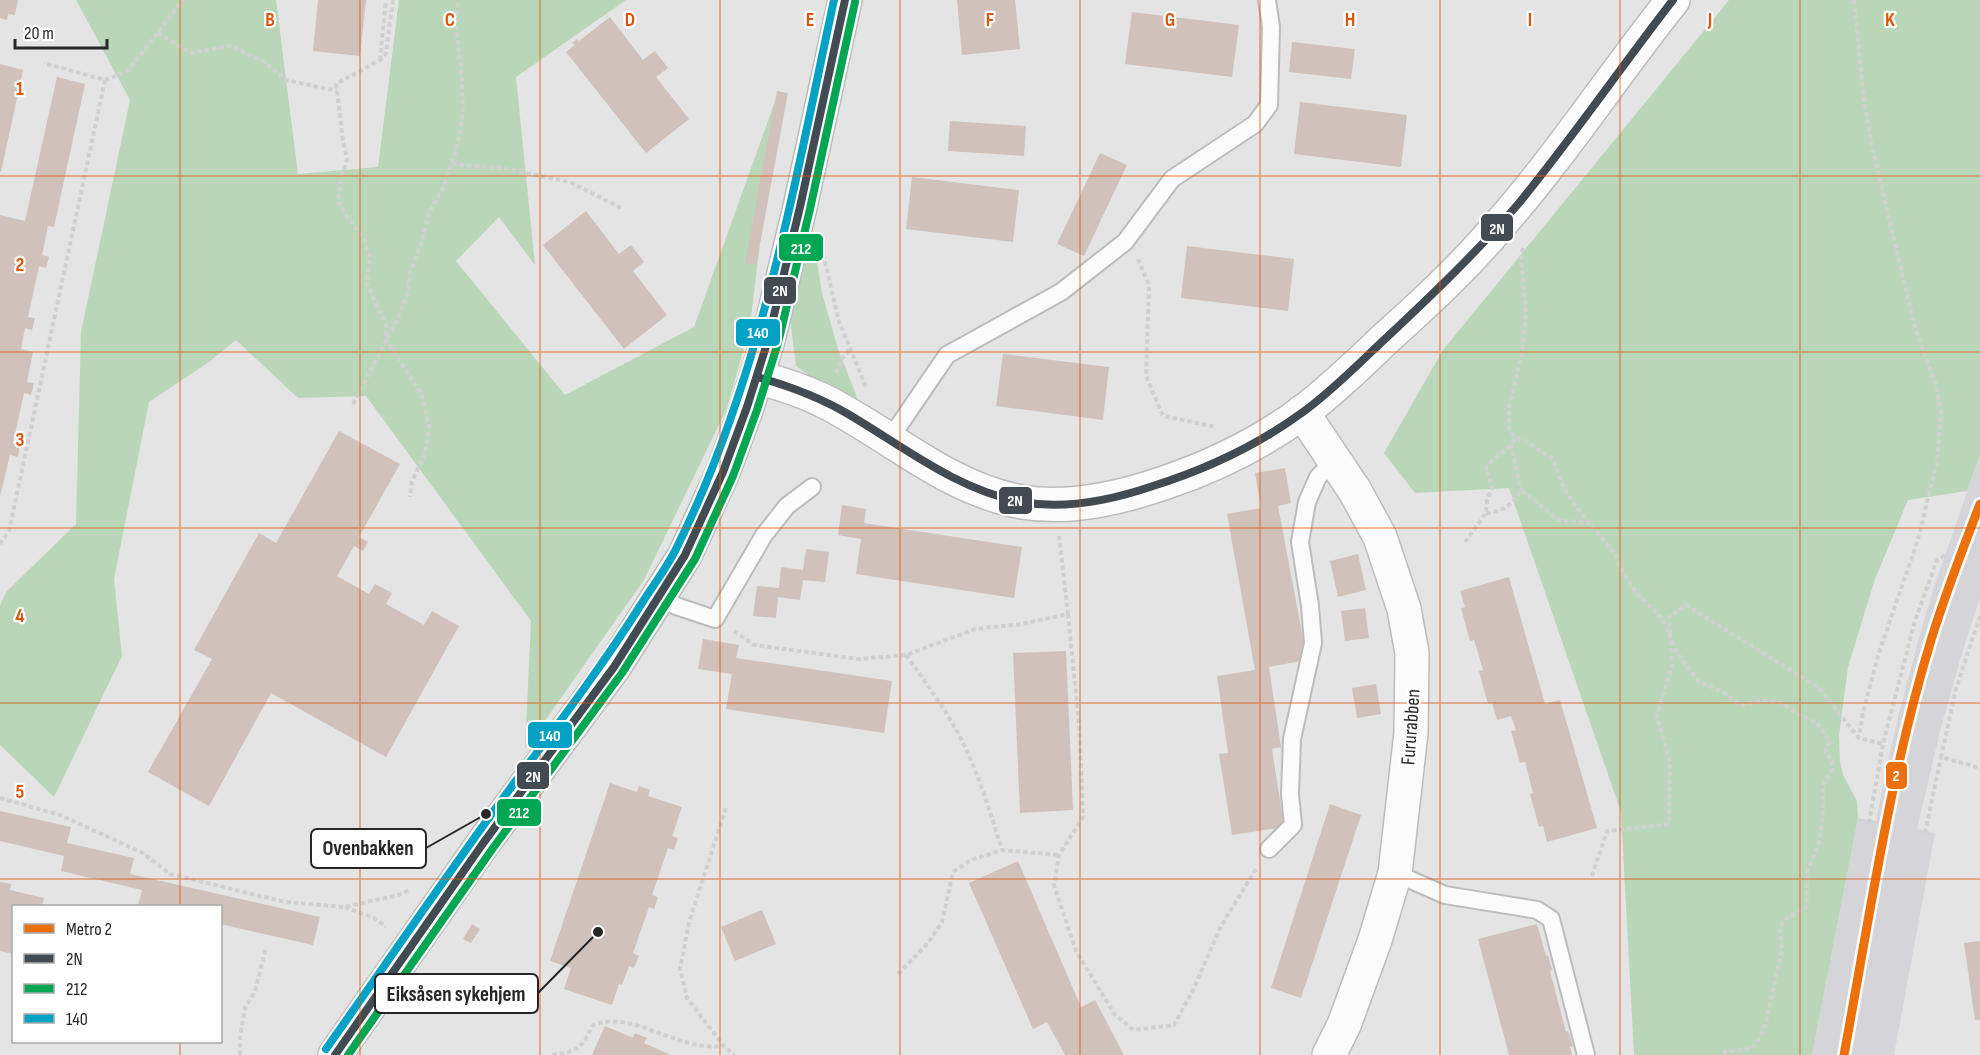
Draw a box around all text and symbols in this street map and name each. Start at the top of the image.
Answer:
text: B [265,8,275,32]
text: C [445,8,455,32]
text: D [625,8,635,32]
text: E [806,8,814,32]
text: F [986,8,994,32]
text: G [1165,8,1175,32]
text: H [1345,8,1355,32]
text: I [1528,8,1532,32]
text: J [1707,8,1712,32]
text: K [1885,8,1895,32]
scale bar [15,12,106,50]
text: 20 m [24,23,54,44]
text: 1 [16,77,24,101]
line badge: 2N [1480,213,1514,242]
text: 2N [1489,220,1505,239]
line badge: 212 [778,233,824,262]
text: 212 [791,240,811,259]
text: 2 [16,253,24,277]
line badge: 2N [763,276,797,305]
text: 2N [772,282,788,301]
line badge: 140 [735,318,781,347]
text: 140 [747,324,769,343]
text: 3 [16,428,25,452]
line badge: 2N [998,486,1033,515]
text: 2N [1007,492,1023,511]
text: 4 [15,604,25,628]
street label: Fururabben [1396,688,1426,766]
line badge: 140 [527,721,573,749]
text: 140 [539,727,561,746]
line badge: 2N [516,761,550,790]
line badge: 2 [1885,761,1908,790]
text: 2 [1892,767,1900,786]
text: 2N [525,768,541,787]
text: 5 [16,780,25,804]
line badge: 212 [496,798,542,827]
text: 212 [509,804,529,823]
callout: Ovenbakken [311,829,426,868]
text: Ovenbakken [322,836,414,861]
legend [12,905,222,1043]
text: Metro 2 [66,919,112,940]
text: 2N [66,949,83,970]
callout: Eiksåsen sykehjem [375,974,538,1013]
text: 212 [66,979,87,1000]
text: Eiksåsen sykehjem [387,982,525,1007]
text: 140 [66,1009,88,1030]

